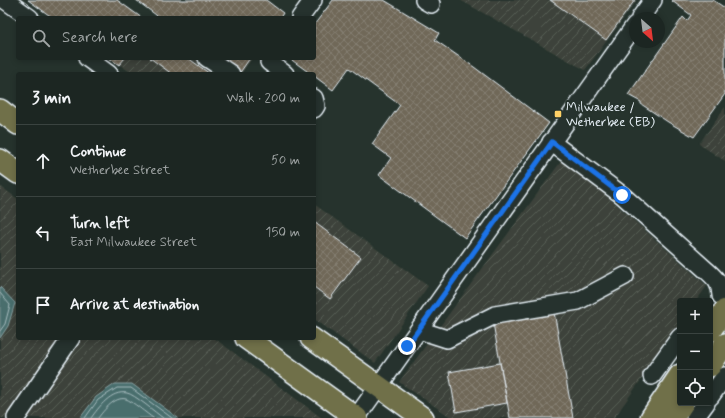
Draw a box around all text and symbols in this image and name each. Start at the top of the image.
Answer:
north arrow [629,12,665,48]
search box [16,16,316,60]
icon: search [30,27,52,49]
text: Search here [62,28,138,48]
text: 3 min [32,87,71,109]
text: Walk · 200 m [226,90,300,107]
place label: Milwaukee / Wetherbee (EB) [566,99,655,131]
marker: Milwaukee / Wetherbee (EB) [553,109,563,119]
text: Continue [70,142,126,162]
icon: ahead [32,150,54,172]
text: 50 m [271,152,300,169]
text: Wetherbee Street [70,162,170,179]
route start [613,186,631,204]
text: Turn left [70,214,130,234]
icon: left [32,222,54,244]
text: 150 m [266,224,300,241]
text: East Milwaukee Street [70,234,197,251]
icon: arrive [32,294,54,316]
text: Arrive at destination [70,295,199,315]
map controls [677,298,713,406]
button: + [677,298,713,334]
button: − [677,334,713,370]
route end [398,337,416,355]
button: locate [677,370,713,406]

